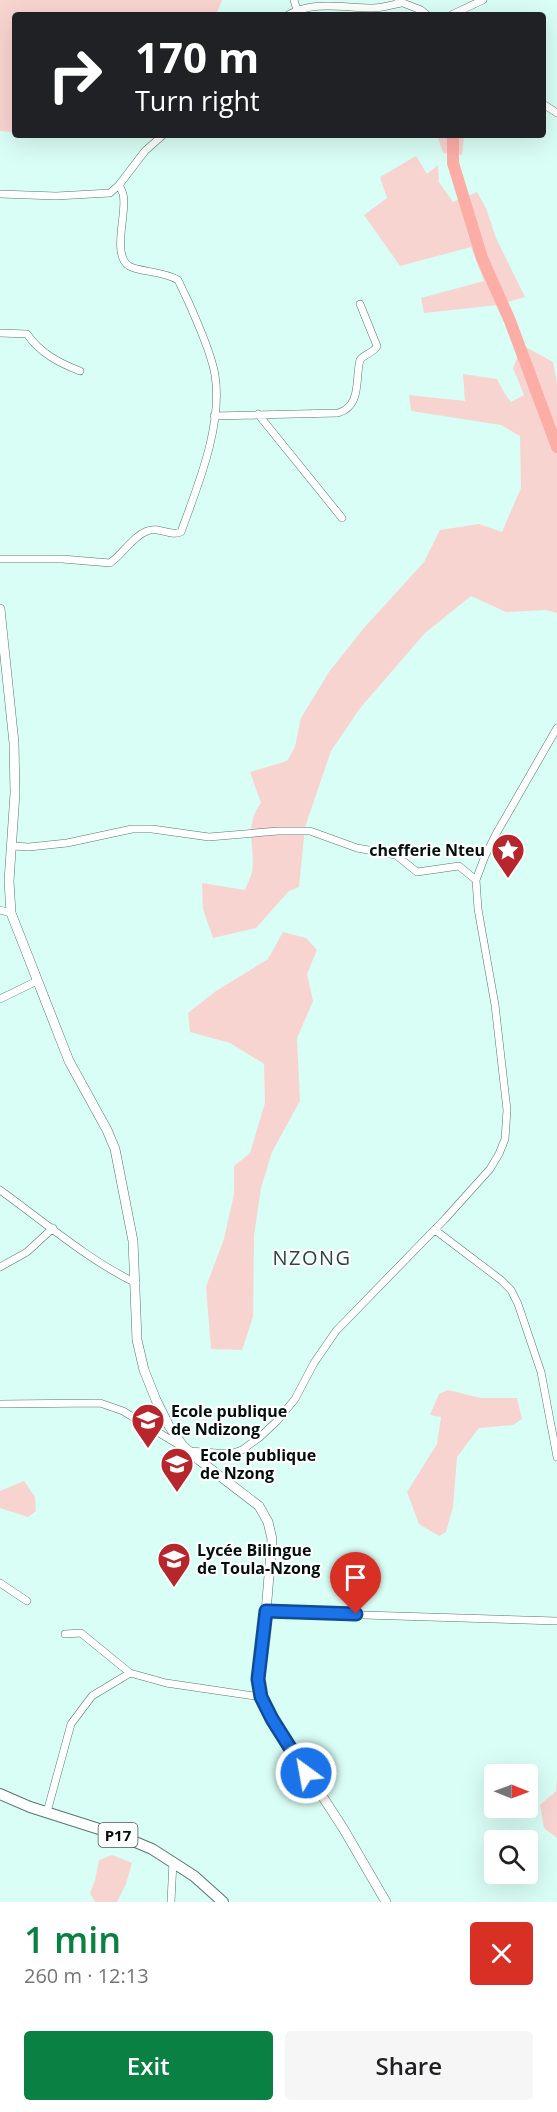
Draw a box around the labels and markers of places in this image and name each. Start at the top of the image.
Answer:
place icon: chefferie Nteu [490,832,526,879]
place label: chefferie Nteu [369,839,485,861]
place label: Ecole publique de Ndizong [171,1400,287,1440]
school or university icon: Ecole publique de Ndizong [130,1402,166,1449]
place label: Ecole publique de Nzong [200,1444,316,1484]
school or university icon: Ecole publique de Nzong [159,1446,195,1493]
place label: Lycée Bilingue de Toula-Nzong [197,1539,320,1579]
school or university icon: Lycée Bilingue de Toula-Nzong [156,1541,192,1588]
pin [330,1552,381,1614]

